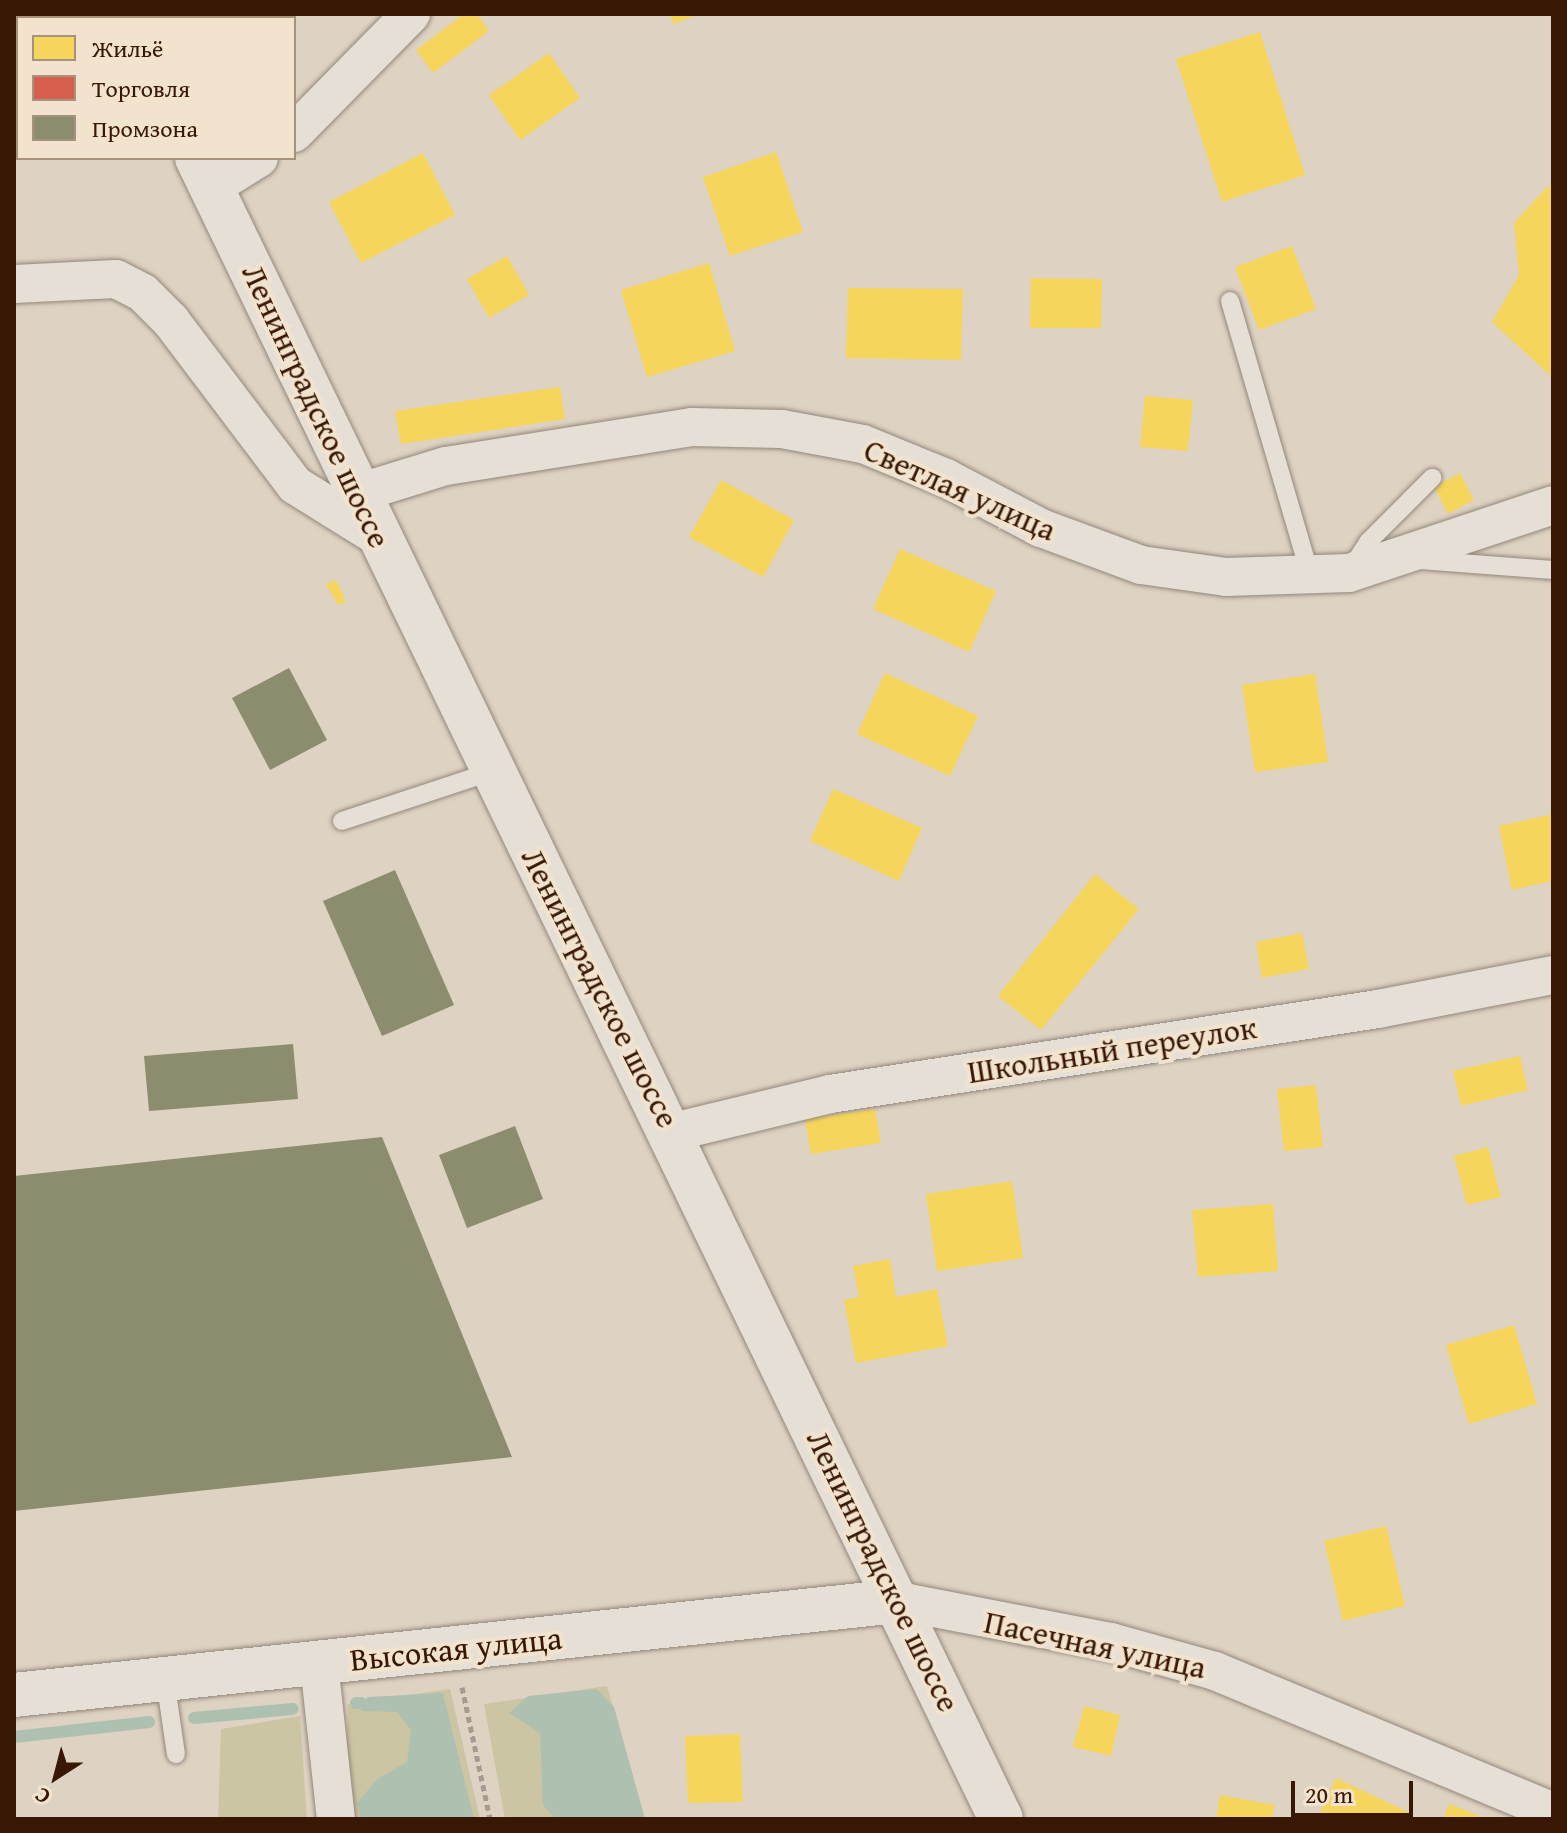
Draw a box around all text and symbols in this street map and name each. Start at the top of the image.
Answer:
legend [16,16,296,160]
text: Жильё [92,31,163,66]
text: Торговля [92,71,190,106]
text: Промзона [92,111,198,146]
street label: Ленинградское шоссе [233,258,399,554]
street label: Светлая улица [858,431,1062,549]
street label: Ленинградское шоссе [513,842,687,1134]
street label: Школьный переулок [965,1008,1259,1092]
street label: Ленинградское шоссе [798,1424,968,1718]
street label: Пасечная улица [981,1603,1209,1687]
street label: Высокая улица [348,1619,564,1679]
north arrow [16,1737,96,1817]
scale bar [1295,1765,1417,1815]
text: 20 m [1305,1777,1353,1812]
text: С [27,1780,56,1813]

